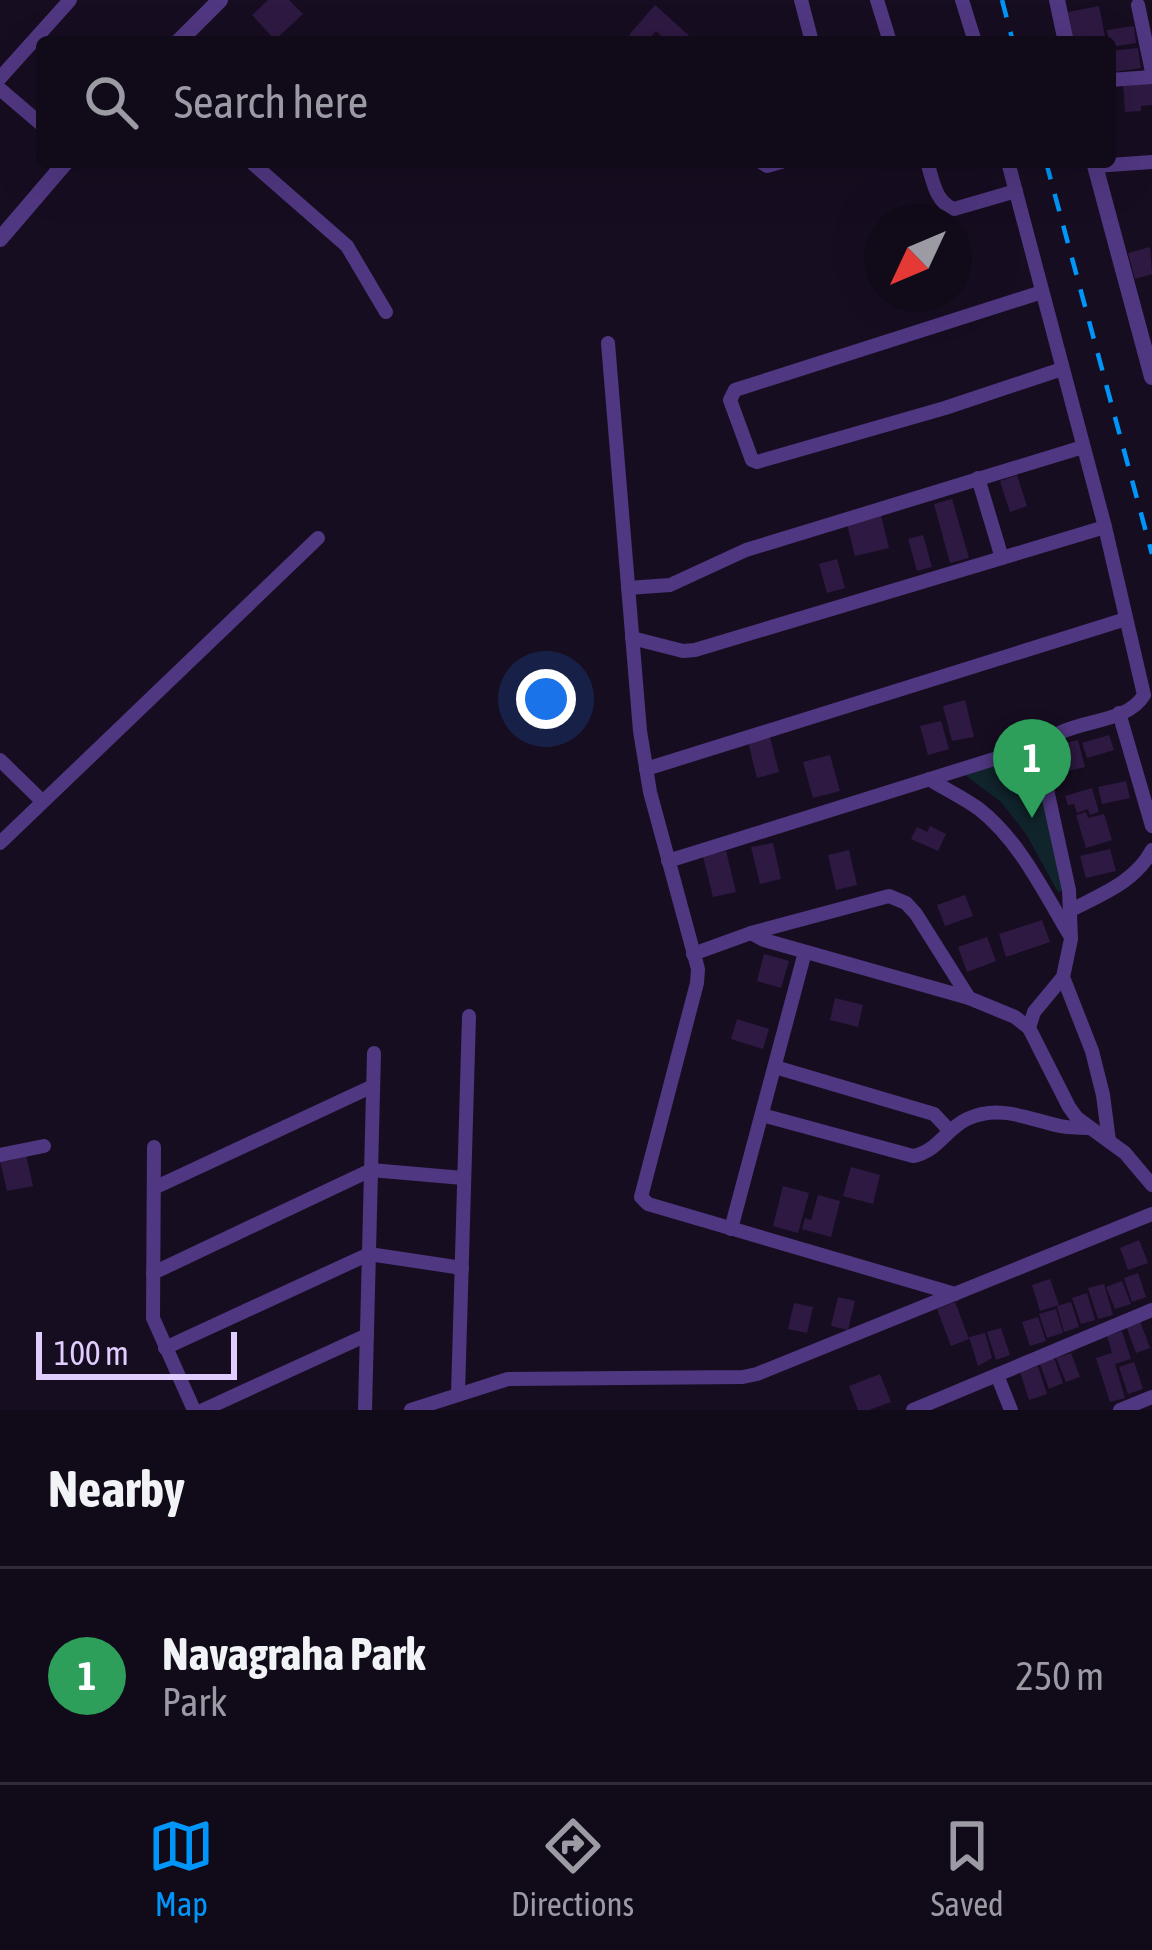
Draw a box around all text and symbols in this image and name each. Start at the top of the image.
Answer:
search box [36,36,1116,168]
icon: search [78,69,144,135]
text: Search here [174,76,368,128]
north arrow [864,204,972,312]
your location [516,669,576,729]
pin: 1 [993,719,1071,818]
scale bar [36,1326,237,1379]
text: 100 m [54,1334,129,1372]
text: Nearby [48,1459,185,1518]
text: Navagraha Park [162,1628,425,1680]
text: 1 [78,1654,96,1698]
text: 250 m [1016,1654,1104,1698]
text: Park [162,1680,227,1724]
tab: Map [148,1813,214,1923]
tab: Directions [511,1813,634,1923]
tab: Saved [931,1813,1004,1923]

